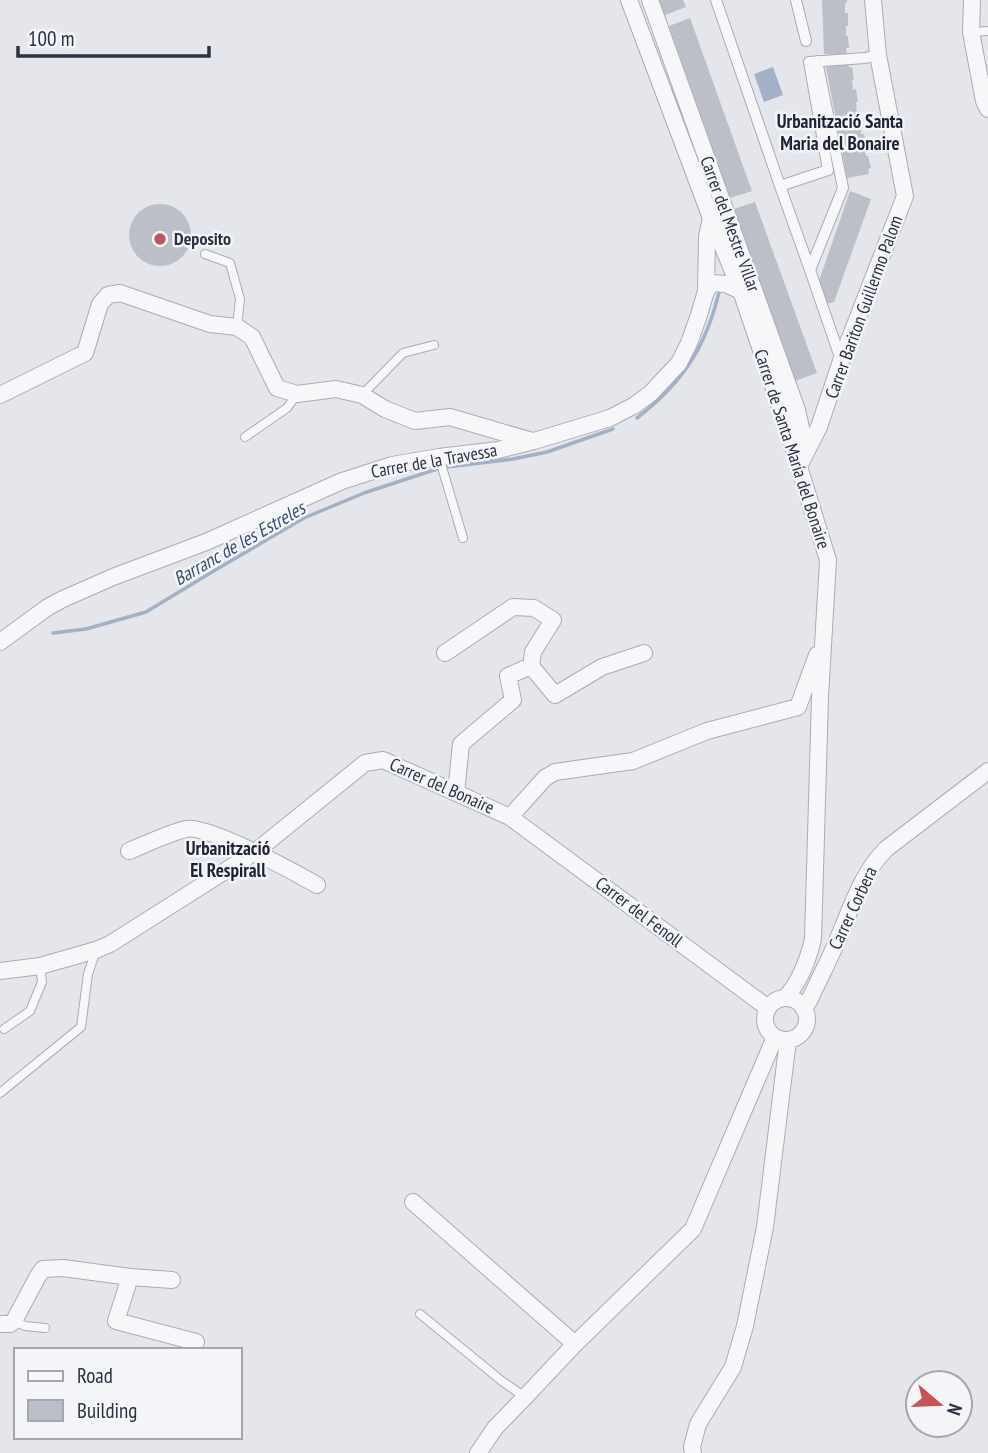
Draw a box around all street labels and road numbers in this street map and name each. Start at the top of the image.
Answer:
street label: Carrer del Mestre Villar [695,153,766,295]
street label: Carrer Bariton Guillermo Palom [820,212,907,402]
street label: Carrer de Santa María del Bonaire [749,346,836,552]
street label: Carrer de la Travessa [369,438,499,483]
street label: Carrer del Bonaire [386,752,498,819]
street label: Carrer Corbera [823,863,882,953]
street label: Carrer del Fenoll [591,871,688,952]

